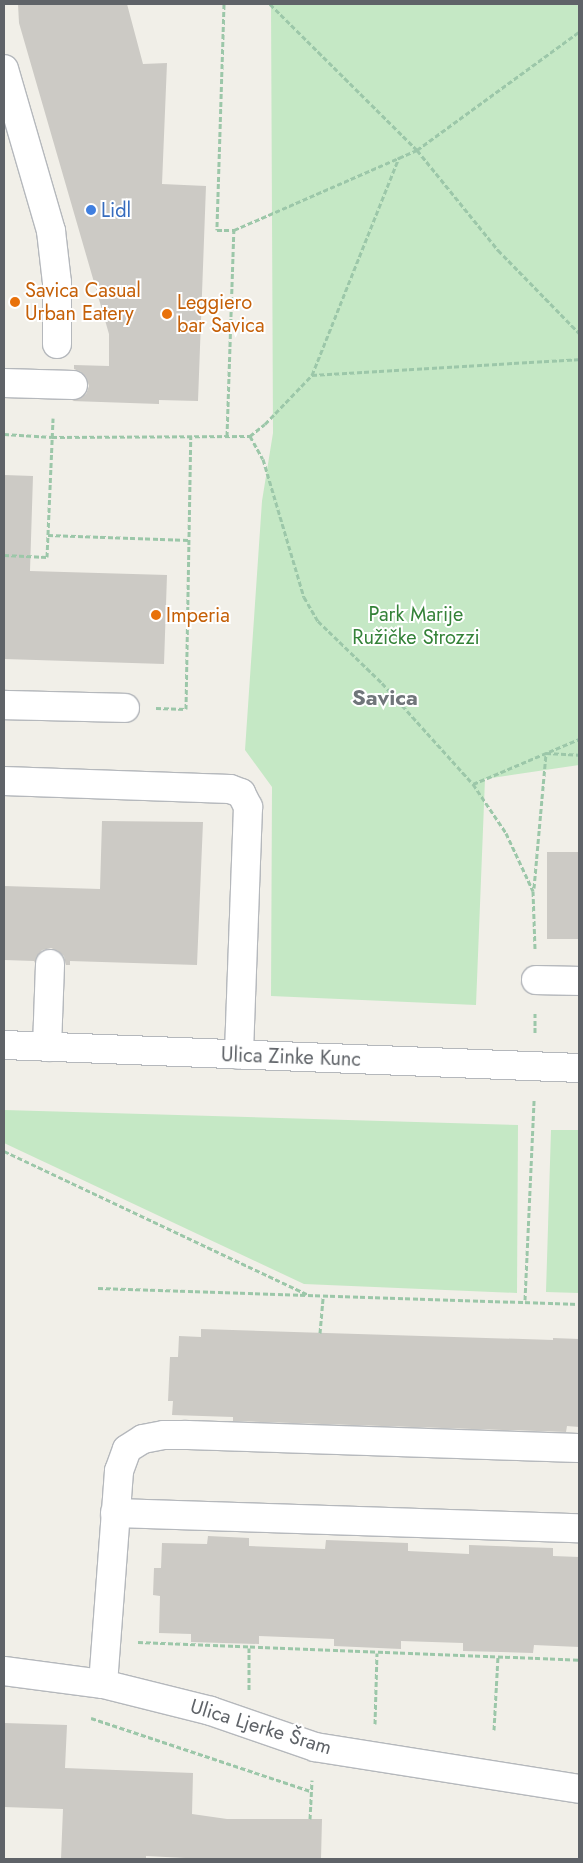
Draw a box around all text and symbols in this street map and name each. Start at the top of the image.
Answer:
place label: Lidl [101,198,131,222]
marker: Lidl [85,204,97,216]
place label: Savica Casual Urban Eatery [25,278,141,325]
place label: Leggiero bar Savica [177,290,265,337]
marker: Savica Casual Urban Eatery [9,296,21,308]
marker: Leggiero bar Savica [161,308,173,320]
park label: Park Marije Ružičke Strozzi [352,602,480,649]
place label: Imperia [166,603,230,627]
marker: Imperia [150,609,162,621]
district label: Savica [352,685,418,711]
street label: Ulica Zinke Kunc [221,1043,361,1071]
street label: Ulica Ljerke Šram [187,1694,335,1760]

